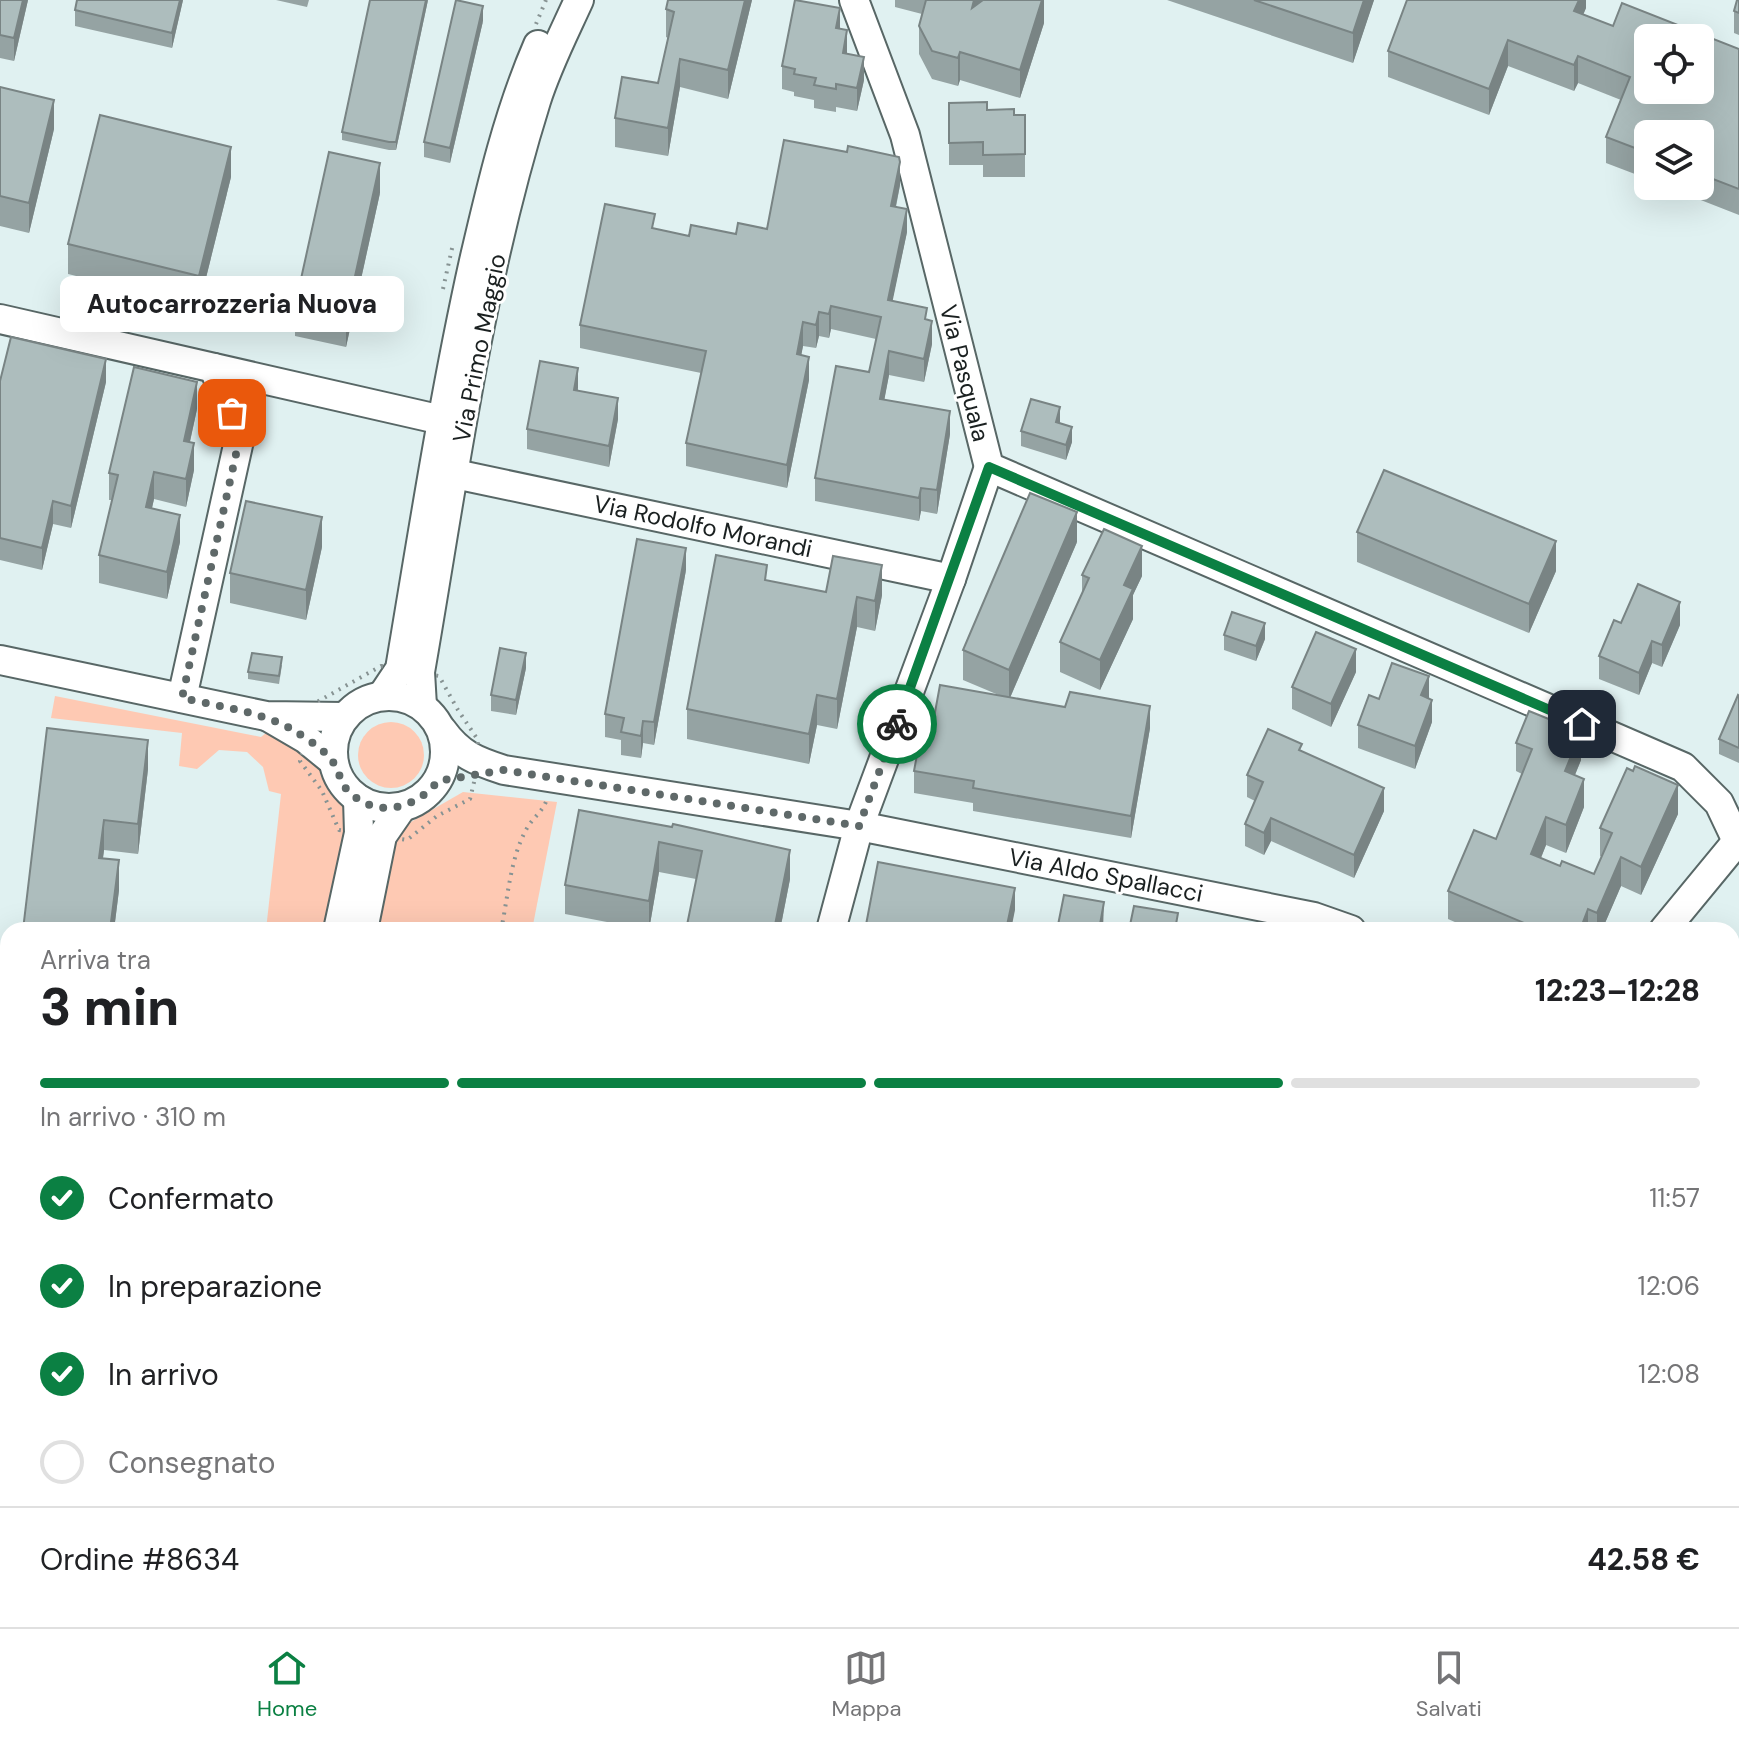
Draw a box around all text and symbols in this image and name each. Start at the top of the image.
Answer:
map controls [1634,24,1714,200]
button: locate [1634,24,1714,104]
button: layers [1634,120,1714,200]
street label: Via Primo Maggio [445,251,513,445]
callout: Autocarrozzeria Nuova [60,277,404,333]
text: Autocarrozzeria Nuova [87,287,377,321]
street label: Via Pasquala [933,301,997,445]
pin [198,379,266,447]
icon: bag [210,391,254,435]
street label: Via Rodolfo Morandi [591,488,815,564]
courier [857,684,937,764]
pin [1548,690,1616,758]
icon: bike [875,702,919,746]
icon: home [1560,702,1604,746]
street label: Via Aldo Spallacci [1006,841,1206,909]
text: Arriva tra [40,943,151,977]
text: 12:23–12:28 [1535,971,1700,1010]
text: 3 min [40,973,179,1041]
text: In arrivo · 310 m [40,1100,226,1134]
icon: check [40,1176,84,1220]
text: Confermato [108,1179,274,1218]
text: 11:57 [1649,1181,1700,1215]
icon: check [40,1264,84,1308]
text: In preparazione [108,1267,322,1306]
text: 12:06 [1638,1269,1700,1303]
icon: check [40,1352,84,1396]
text: In arrivo [108,1355,219,1394]
text: 12:08 [1638,1357,1700,1391]
text: Consegnato [108,1443,276,1482]
text: Ordine #8634 [40,1540,239,1579]
text: 42.58 € [1587,1540,1700,1579]
tab: Home [257,1646,317,1723]
tab: Mappa [831,1646,901,1723]
tab: Salvati [1416,1646,1482,1723]

